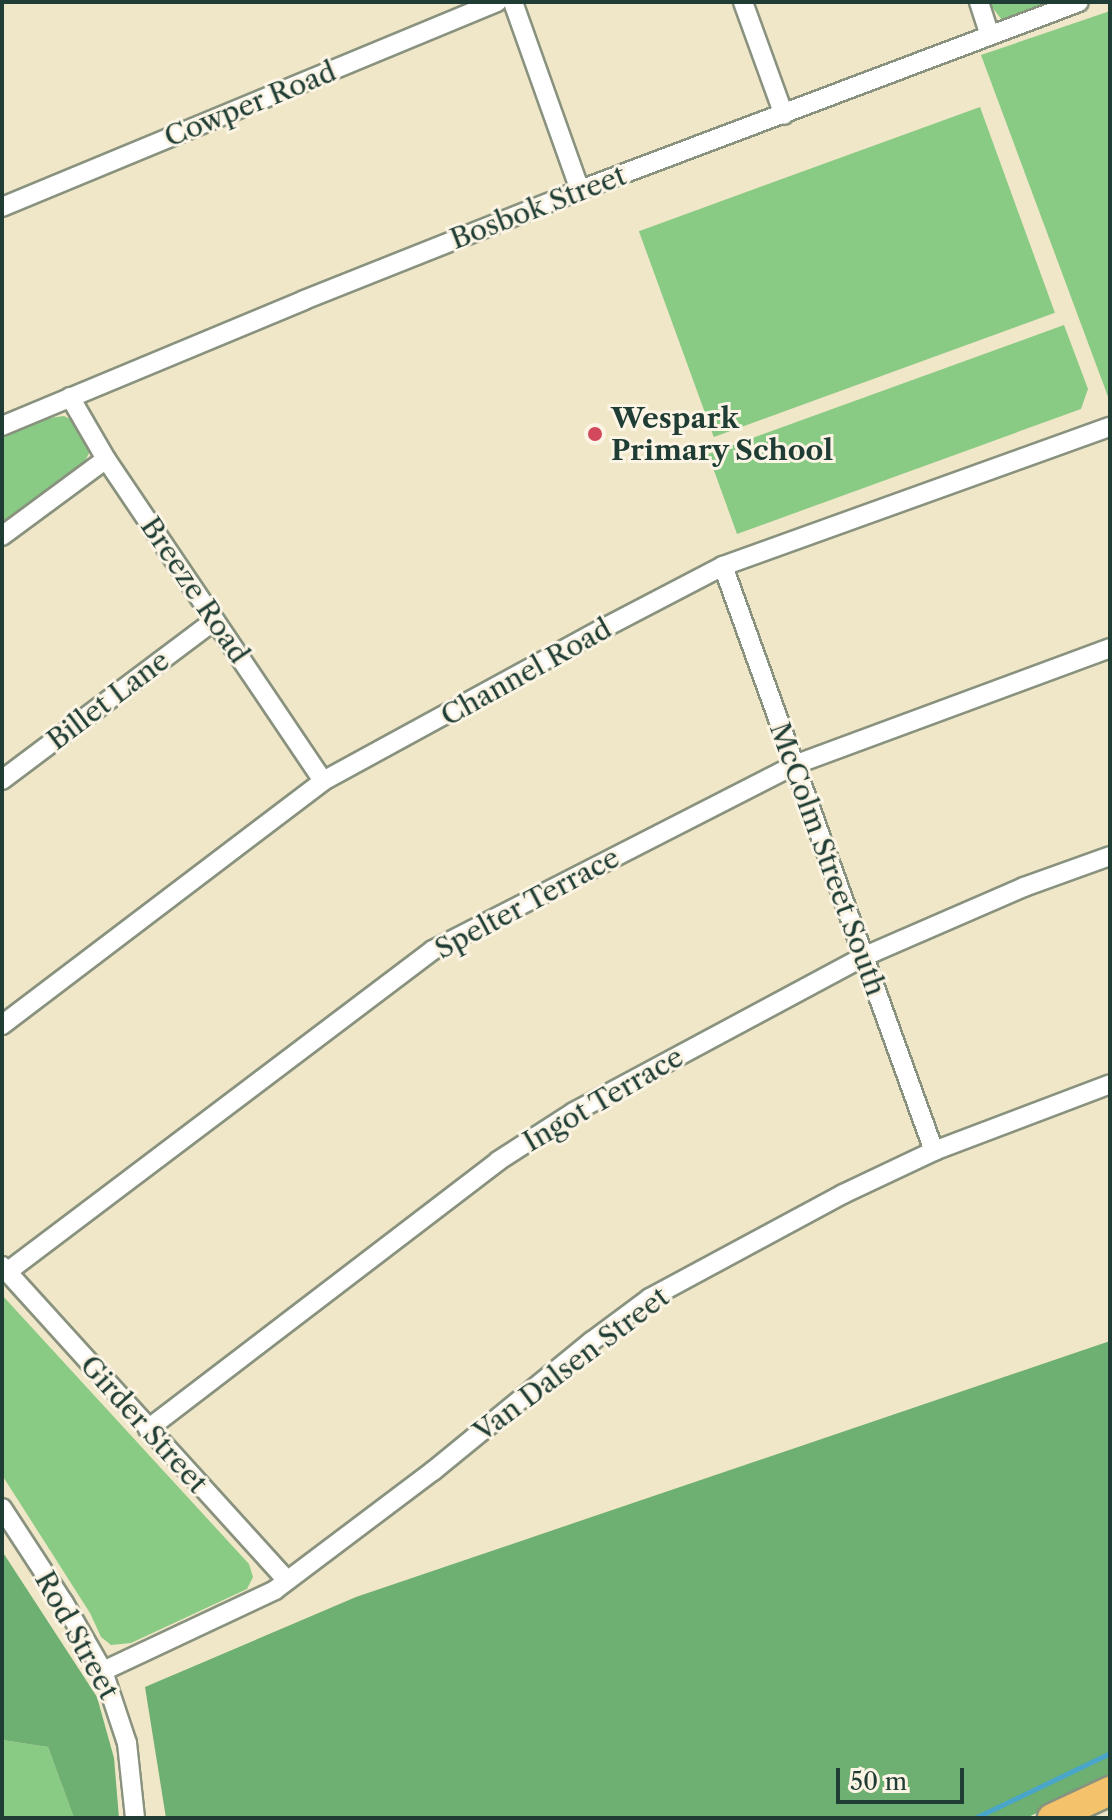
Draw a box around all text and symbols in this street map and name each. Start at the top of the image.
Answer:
street label: Cowper Road [159,54,341,154]
street label: Bosbok Street [445,158,631,256]
place label: Wespark Primary School [611,401,834,467]
marker: Wespark Primary School [586,425,604,443]
street label: Breeze Road [134,511,256,669]
street label: Channel Road [435,611,617,733]
street label: Billet Lane [40,643,176,757]
street label: McColm Street South [763,718,893,1000]
street label: Spelter Terrace [428,840,626,966]
street label: Ingot Terrace [517,1040,689,1158]
street label: Van Dalsen Street [467,1280,675,1448]
street label: Girder Street [73,1348,215,1500]
street label: Rod Street [28,1565,126,1705]
scale bar [840,1752,968,1802]
text: 50 m [850,1767,907,1796]

